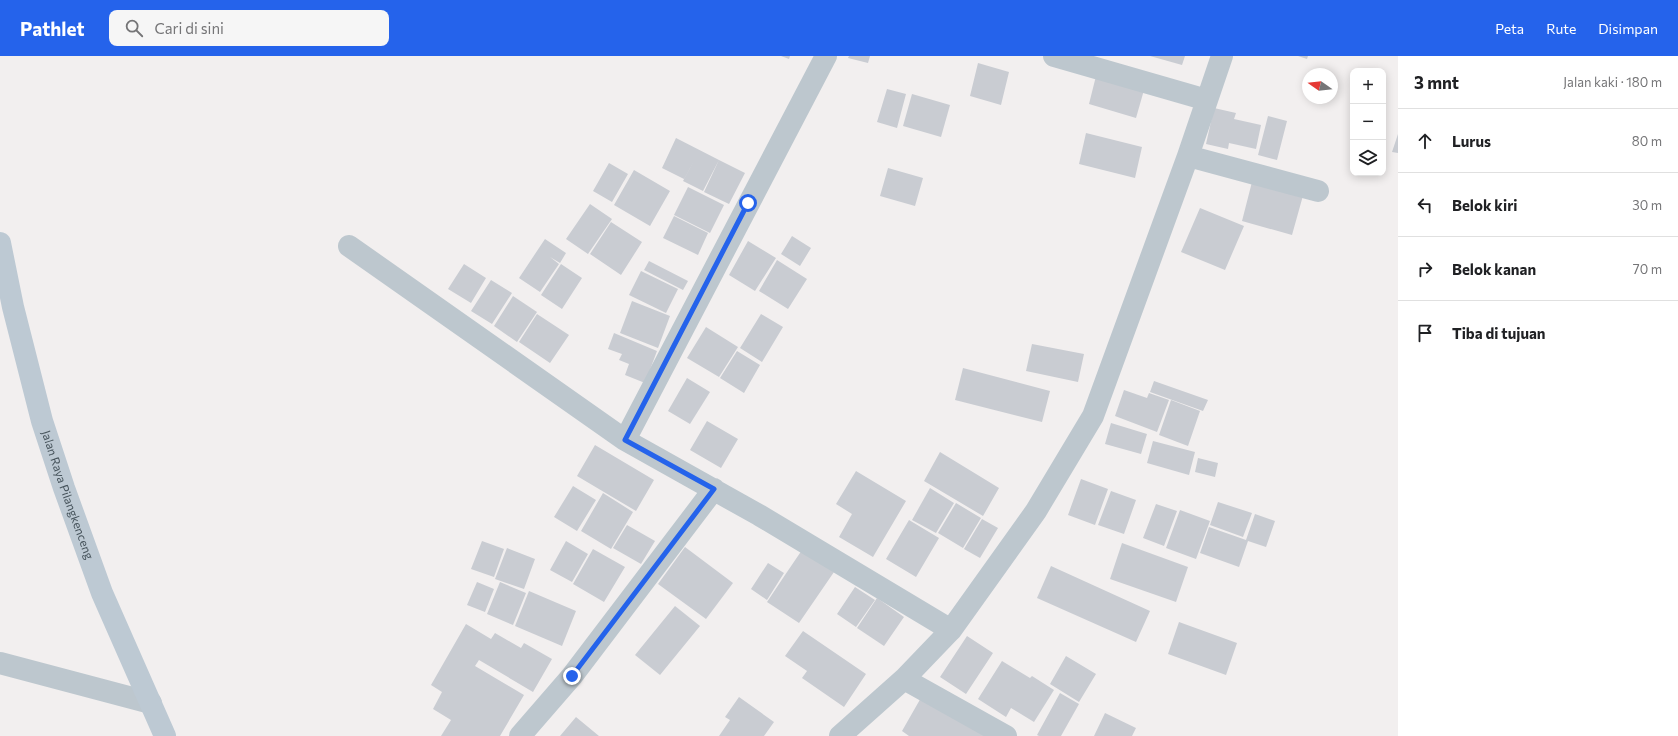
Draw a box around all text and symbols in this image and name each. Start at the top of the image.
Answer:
search box [109,10,389,46]
text: Pathlet [20,17,85,40]
icon: search [123,17,145,39]
text: Cari di sini [155,19,224,37]
text: Peta [1495,20,1524,37]
text: Rute [1546,20,1576,37]
text: Disimpan [1598,20,1658,37]
north arrow [1302,68,1338,104]
map controls [1350,68,1386,176]
button: + [1350,68,1386,104]
text: 3 mnt [1414,72,1459,93]
text: Jalan kaki · 180 m [1563,74,1662,90]
button: − [1350,104,1386,140]
icon: ahead [1414,130,1436,152]
text: Lurus [1452,132,1491,150]
text: 80 m [1632,133,1662,149]
button: layers [1350,140,1386,176]
route start [739,194,757,212]
icon: left [1414,194,1436,216]
text: Belok kiri [1452,196,1518,214]
text: 30 m [1632,197,1662,213]
icon: right [1414,258,1436,280]
text: Belok kanan [1452,260,1536,278]
text: 70 m [1633,261,1662,277]
icon: arrive [1414,322,1436,344]
text: Tiba di tujuan [1452,324,1546,342]
street label: Jalan Raya Pilangkenceng [39,428,97,561]
route end [563,667,581,685]

